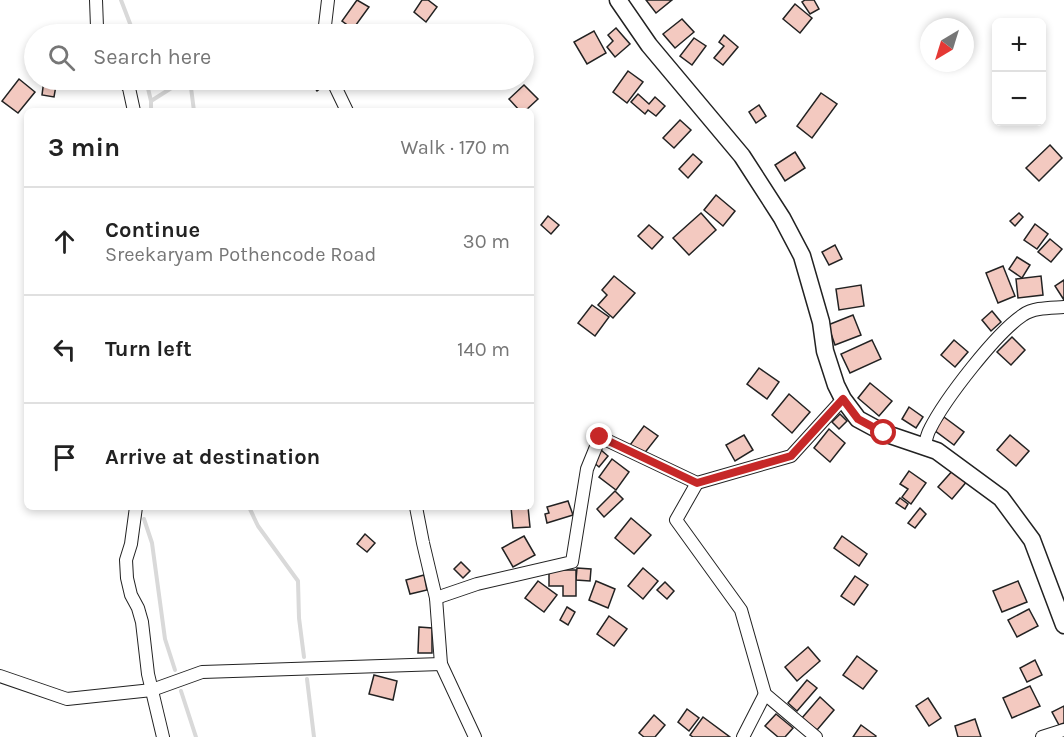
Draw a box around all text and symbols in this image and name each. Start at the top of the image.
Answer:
north arrow [920,18,974,72]
map controls [992,18,1046,126]
button: + [992,18,1046,72]
search box [24,24,534,90]
icon: search [45,41,78,74]
text: Search here [93,44,211,70]
button: − [992,72,1046,126]
text: 3 min [48,132,120,163]
text: Walk · 170 m [400,136,510,159]
text: Continue [105,217,200,243]
icon: ahead [48,225,81,258]
text: 30 m [463,230,510,253]
text: Sreekaryam Pothencode Road [105,243,376,266]
icon: left [48,333,81,366]
text: Turn left [105,336,192,362]
text: 140 m [457,338,510,361]
route start [870,419,896,445]
route end [586,423,612,449]
icon: arrive [48,441,81,474]
text: Arrive at destination [105,444,320,470]

